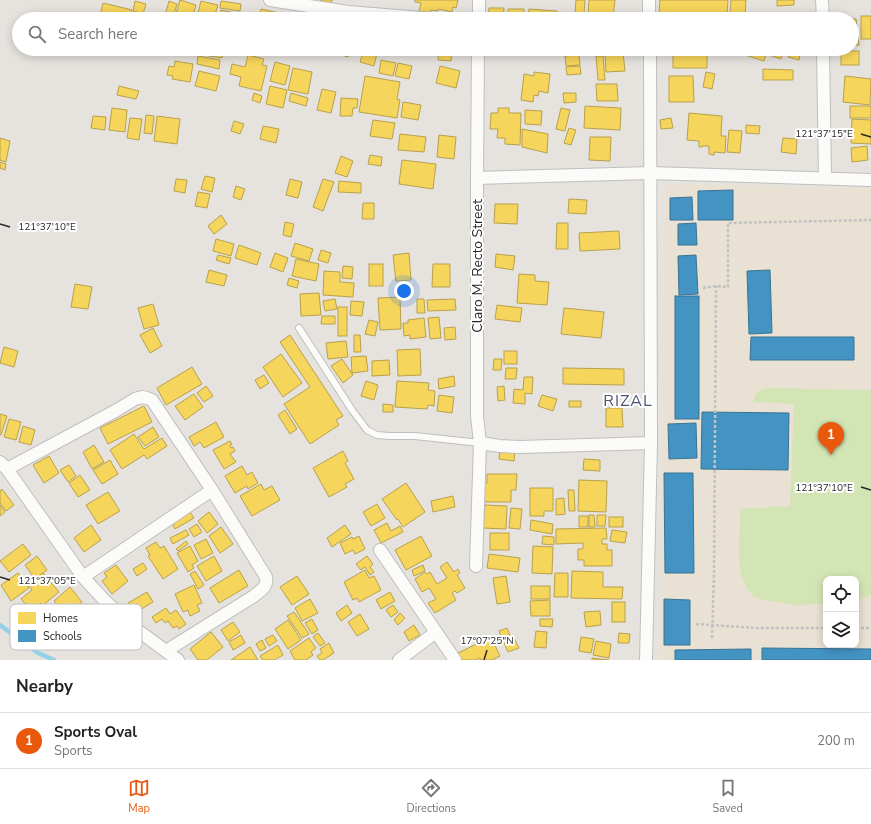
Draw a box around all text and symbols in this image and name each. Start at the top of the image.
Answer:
search box [12,12,859,56]
icon: search [26,23,48,45]
text: Search here [58,24,138,44]
text: 121°37'15"E [795,127,853,141]
street label: Claro M. Recto Street [468,199,487,333]
text: 121°37'10"E [18,220,76,234]
your location [394,281,414,301]
district label: RIZAL [603,390,653,412]
pin: 1 [818,422,844,455]
text: 121°37'10"E [795,481,853,495]
text: 121°37'05"E [18,574,76,588]
map controls [823,576,859,648]
button: locate [823,576,859,612]
legend [10,604,142,650]
text: Homes [43,611,78,626]
button: layers [823,612,859,648]
text: Schools [43,629,82,644]
text: 17°07'25"N [460,634,514,648]
text: Nearby [16,675,73,698]
text: Sports Oval [54,722,137,742]
text: 1 [25,732,33,750]
text: 200 m [817,732,855,750]
text: Sports [54,742,93,760]
tab: Map [128,777,150,816]
tab: Directions [406,777,456,816]
tab: Saved [712,777,743,816]

